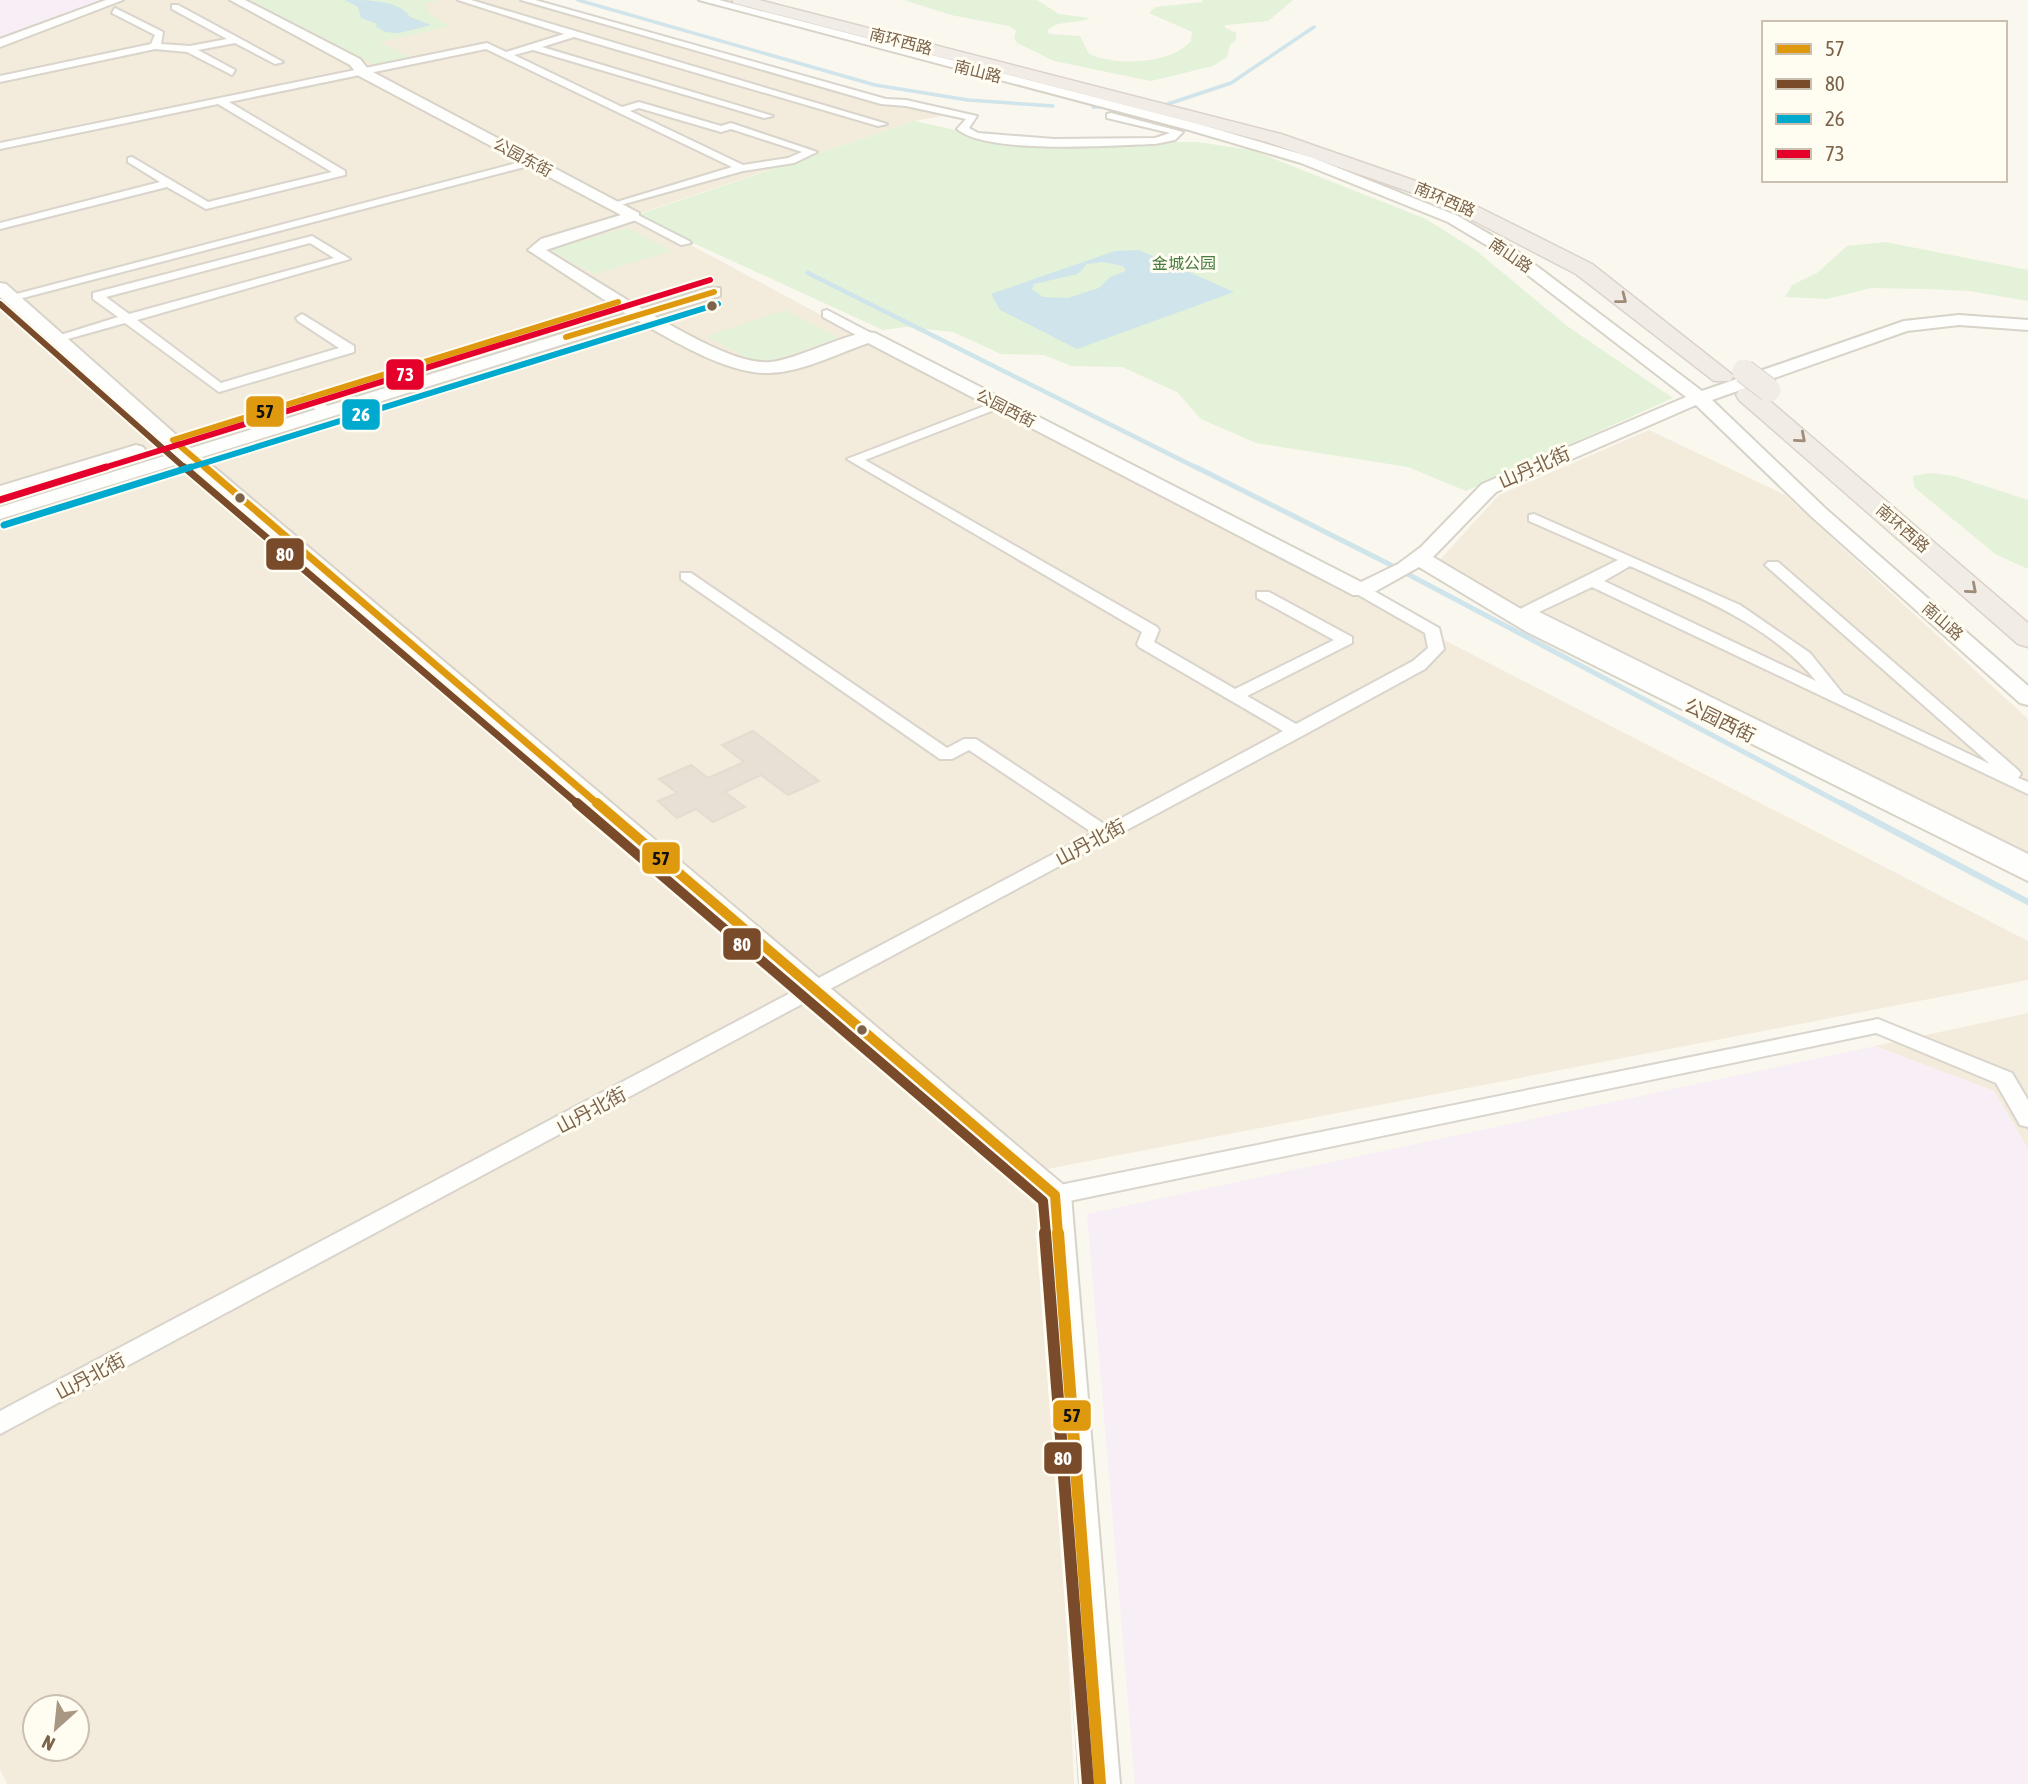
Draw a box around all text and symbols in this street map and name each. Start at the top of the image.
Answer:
legend [1762,21,2007,182]
street label: 南环西路 [868,25,934,57]
text: 57 [1825,36,1845,60]
street label: 南山路 [953,56,1003,86]
text: 80 [1825,71,1845,95]
text: 26 [1825,106,1845,130]
street label: 公园东街 [491,134,555,180]
text: 73 [1825,141,1845,165]
street label: 南环西路 [1412,178,1478,220]
street label: 南山路 [1486,234,1536,276]
park label: 金城公园 [1152,254,1216,272]
one-way arrow [1615,290,1627,303]
unlabelled marker [705,299,719,313]
line badge: 73 [385,358,425,391]
text: 73 [396,363,414,385]
street label: 公园西街 [973,385,1039,431]
line badge: 57 [245,395,285,428]
line badge: 26 [341,398,381,431]
text: 57 [256,400,274,422]
text: 26 [352,403,370,425]
one-way arrow [1793,430,1806,442]
street label: 山丹北街 [1495,441,1573,493]
unlabelled marker [233,491,247,505]
street label: 南环西路 [1873,500,1933,556]
line badge: 80 [265,537,305,571]
text: 80 [276,543,294,565]
one-way arrow [1964,580,1977,593]
street label: 南山路 [1919,598,1967,644]
street label: 公园西街 [1681,693,1759,747]
street label: 山丹北街 [1051,814,1129,870]
line badge: 57 [641,841,681,875]
text: 57 [652,847,670,869]
line badge: 80 [722,927,762,961]
text: 80 [733,933,751,955]
unlabelled marker [855,1023,869,1037]
street label: 山丹北街 [552,1082,630,1138]
street label: 山丹北街 [51,1348,129,1404]
line badge: 57 [1052,1399,1092,1432]
text: 57 [1063,1404,1081,1426]
line badge: 80 [1043,1441,1083,1475]
text: 80 [1054,1447,1072,1469]
north arrow [21,1693,91,1763]
text: N [38,1731,58,1755]

